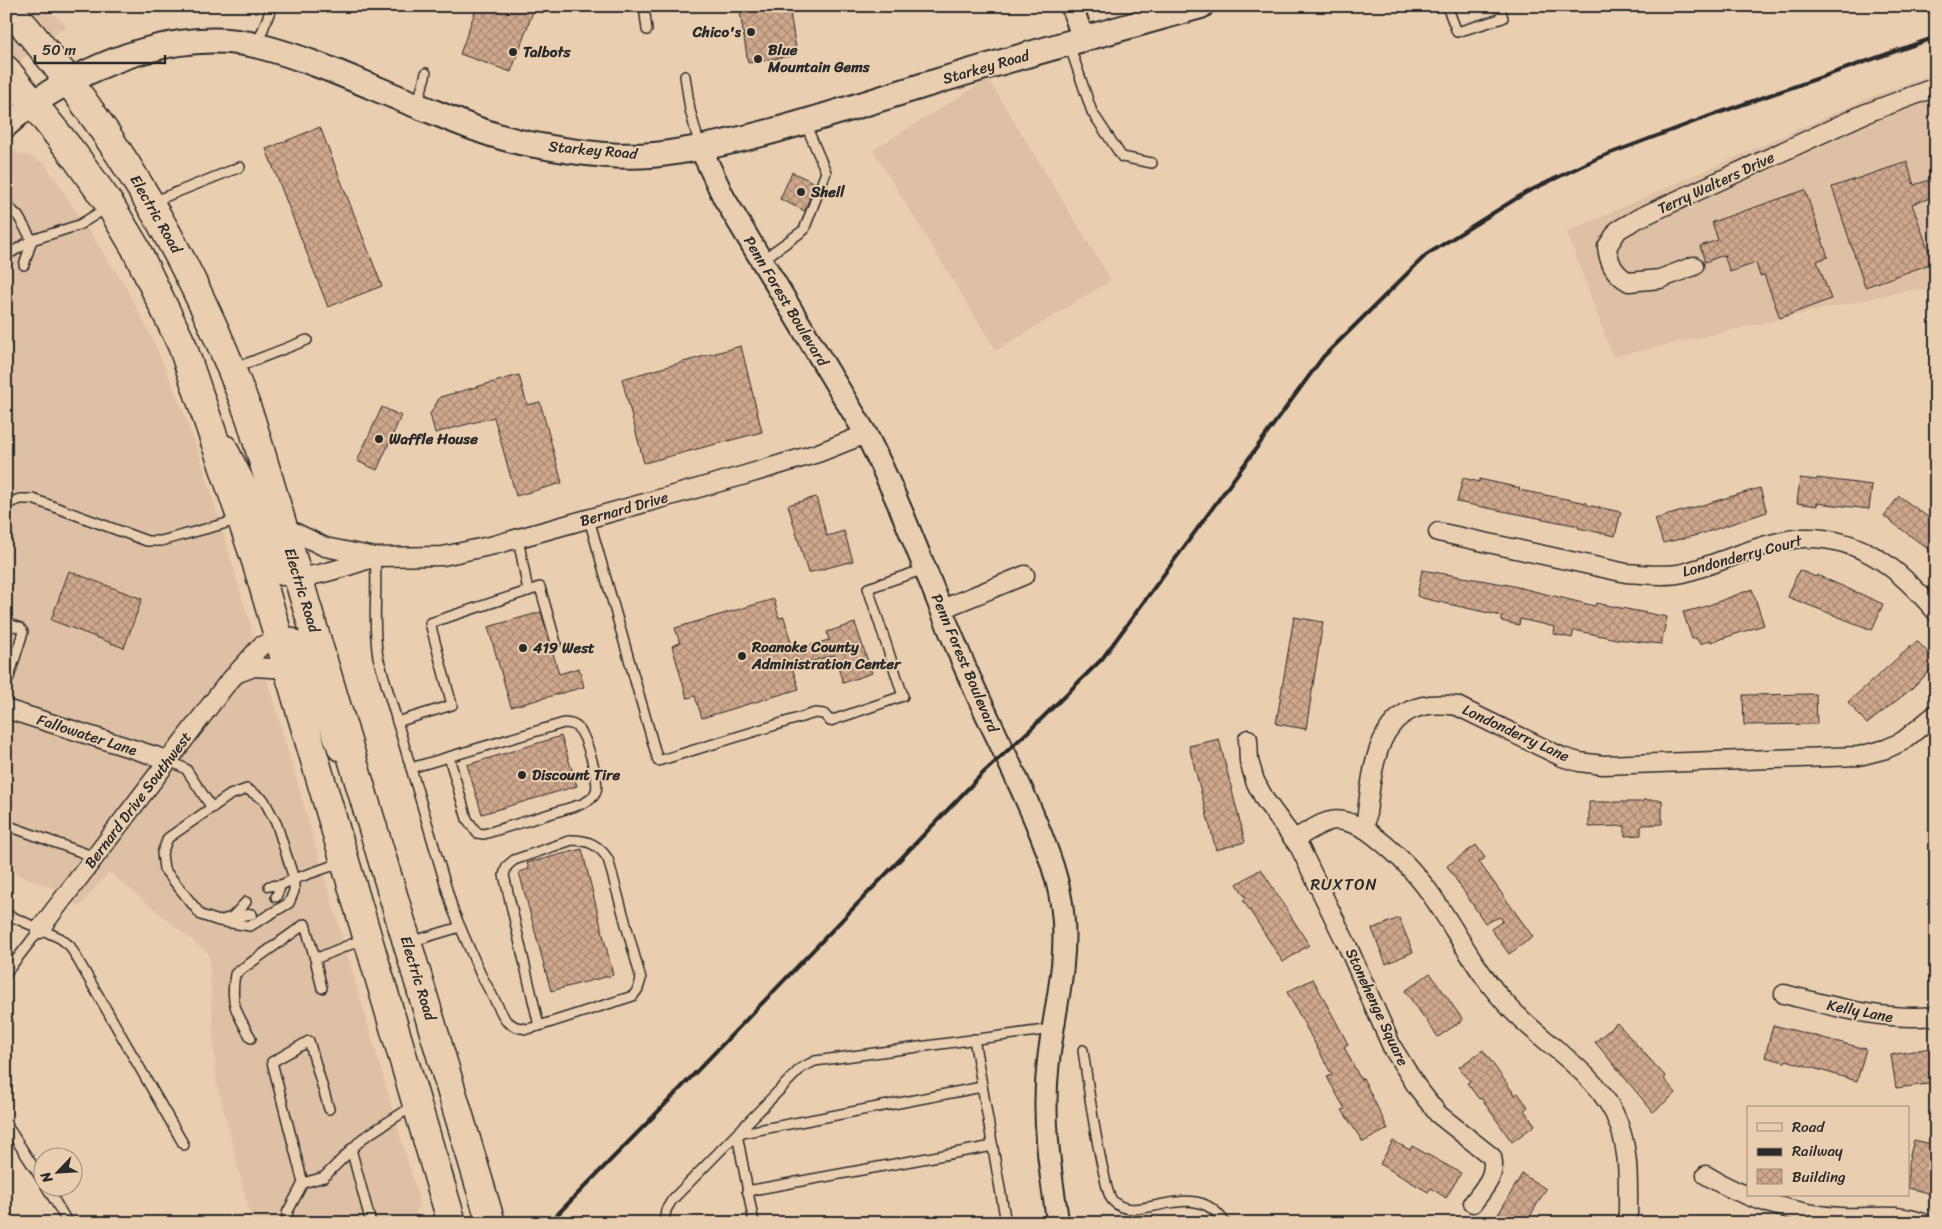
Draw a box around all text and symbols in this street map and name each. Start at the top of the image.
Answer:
place label: Chico's [692,19,742,45]
marker: Chico's [745,26,757,38]
scale bar [35,32,165,64]
text: 50 m [42,37,77,63]
place label: Blue Mountain Gems [767,37,871,80]
place label: Talbots [523,39,571,65]
street label: Starkey Road [940,42,1033,92]
marker: Talbots [507,46,519,58]
marker: Blue Mountain Gems [752,53,764,65]
street label: Starkey Road [548,133,640,167]
street label: Terry Walters Drive [1653,144,1779,222]
street label: Electric Road [123,170,190,259]
place label: Shell [810,179,845,205]
marker: Shell [795,186,807,198]
street label: Penn Forest Boulevard [737,231,836,372]
place label: Waffle House [389,426,478,452]
marker: Waffle House [373,433,385,445]
street label: Bernard Drive [577,484,672,534]
street label: Londonderry Court [1679,527,1806,584]
street label: Electric Road [277,544,328,637]
street label: Penn Forest Boulevard [924,590,1006,737]
place label: Roanoke County Administration Center [751,634,902,677]
place label: 419 West [532,635,595,661]
marker: 419 West [517,642,529,654]
marker: Roanoke County Administration Center [736,650,748,662]
street label: Londonderry Lane [1458,697,1574,769]
street label: Fallowater Lane [34,707,140,763]
street label: Bernard Drive Southwest [78,726,199,874]
place label: Discount Tire [532,762,620,788]
marker: Discount Tire [516,769,528,781]
district label: RUXTON [1310,870,1378,899]
street label: Electric Road [393,932,444,1025]
street label: Stonehenge Square [1338,944,1416,1071]
street label: Kelly Lane [1825,992,1895,1030]
legend [1747,1106,1910,1196]
text: Road [1792,1114,1825,1140]
text: Railway [1792,1138,1843,1164]
north arrow [32,1146,82,1196]
text: Building [1792,1164,1846,1190]
text: N [33,1167,60,1188]

